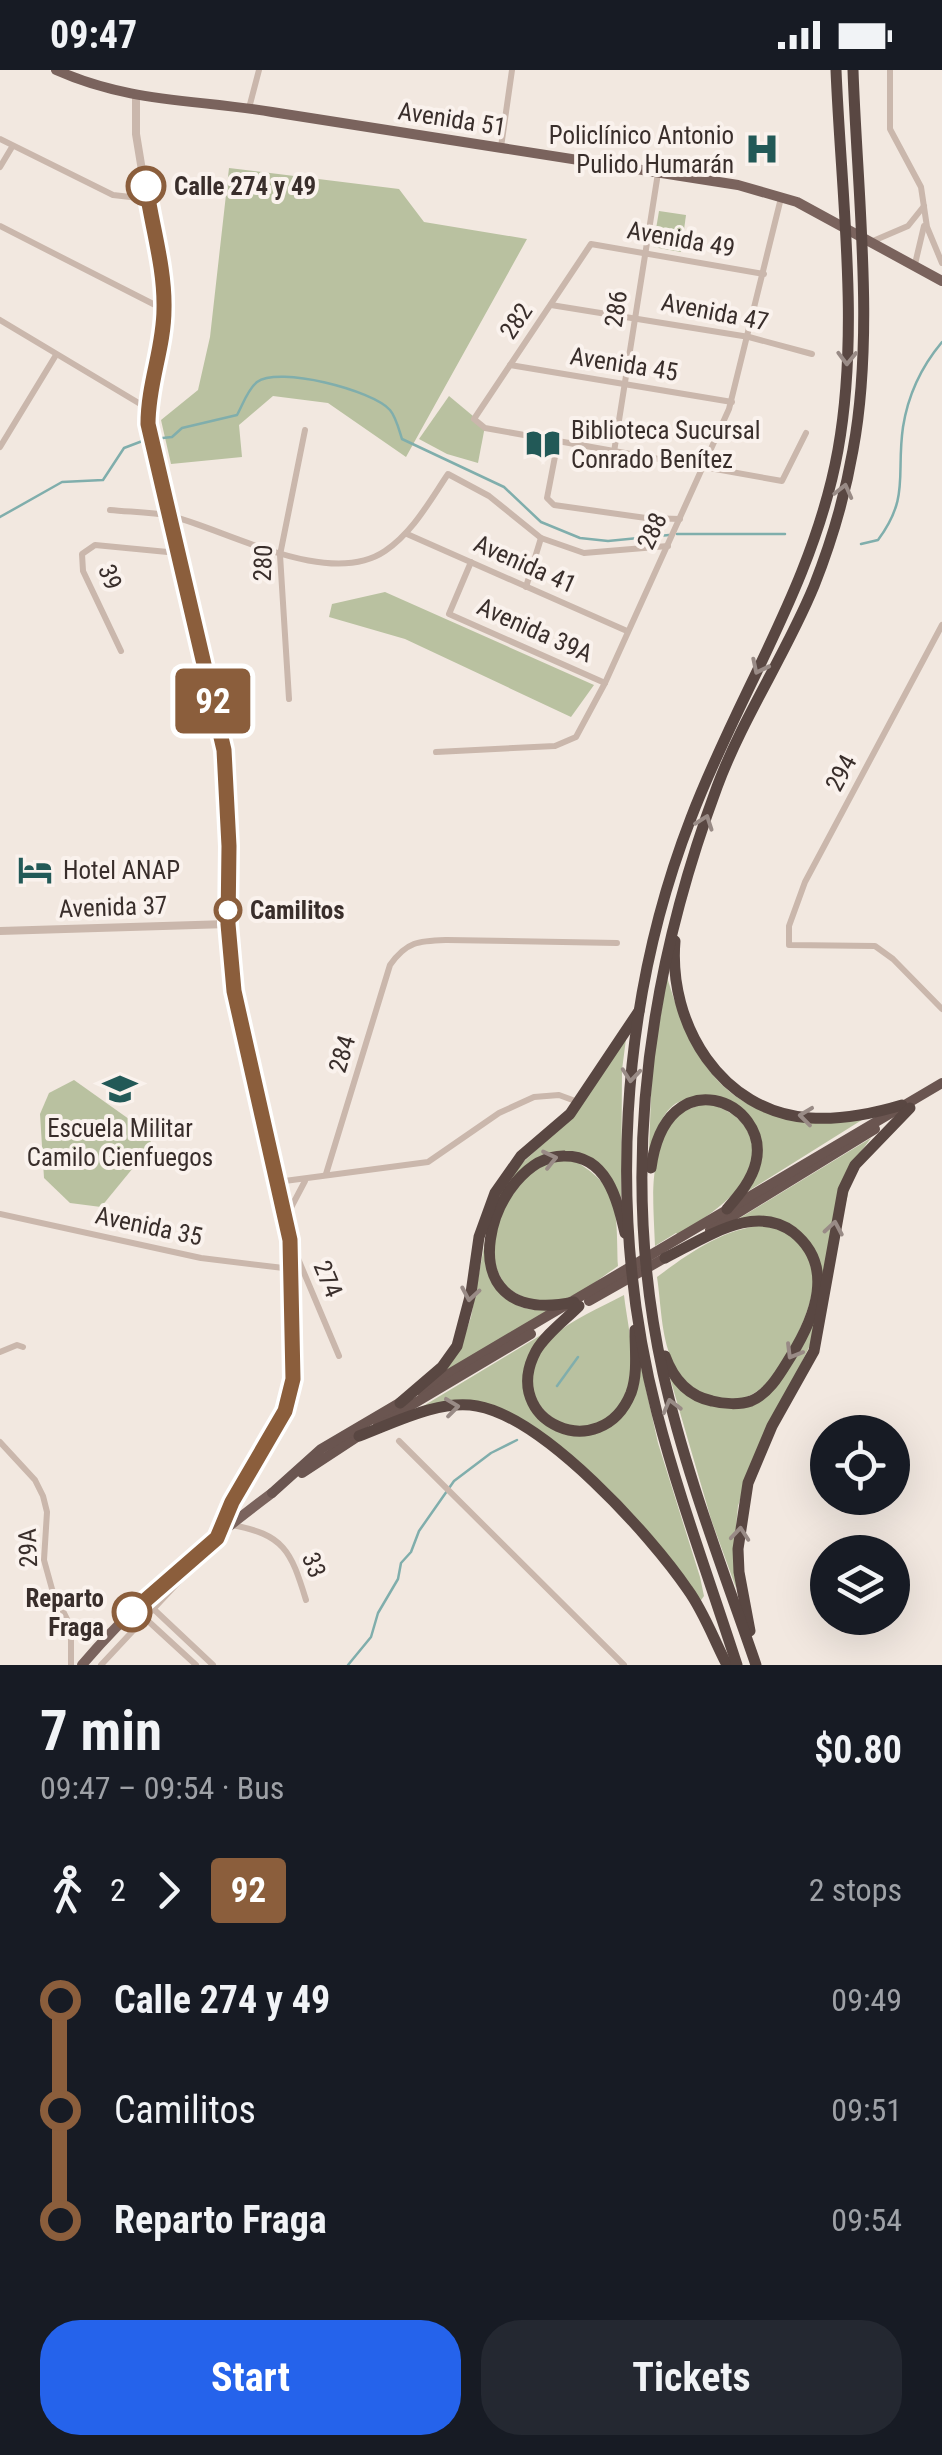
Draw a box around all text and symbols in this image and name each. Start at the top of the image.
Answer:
text: 09:47 [50,13,137,57]
street label: Avenida 51 [396,96,508,142]
place label: Policlínico Antonio Pulido Humarán [549,121,734,179]
hospital icon: Policlínico Antonio Pulido Humarán [743,130,781,168]
marker: Calle 274 y 49 [127,167,165,205]
place label: Calle 274 y 49 [174,172,316,201]
street label: Avenida 49 [625,215,737,263]
street label: Avenida 47 [659,287,771,337]
street label: 286 [599,288,633,330]
street label: 282 [494,298,538,344]
street label: Avenida 45 [568,341,680,387]
one-way arrow [837,350,858,366]
place label: Biblioteca Sucursal Conrado Benítez [571,416,761,474]
library icon: Biblioteca Sucursal Conrado Benítez [524,425,562,463]
one-way arrow [832,483,853,500]
street label: 288 [631,508,673,554]
street label: Avenida 41 [469,529,581,599]
street label: 280 [248,544,278,582]
street label: 39 [92,560,128,594]
street label: Avenida 39A [473,592,597,668]
one-way arrow [751,657,771,675]
line badge: 92 [168,668,258,734]
text: 92 [195,681,231,722]
street label: 294 [820,750,862,796]
one-way arrow [693,815,713,832]
hotel icon: Hotel ANAP [16,851,54,889]
place label: Hotel ANAP [63,856,180,885]
street label: Avenida 37 [58,891,168,923]
place label: Camilitos [250,896,345,925]
marker: Camilitos [215,897,241,923]
street label: 284 [323,1032,361,1076]
one-way arrow [621,1067,643,1083]
school or university icon: Escuela Militar Camilo Cienfuegos [101,1070,139,1108]
one-way arrow [797,1106,813,1127]
place label: Escuela Militar Camilo Cienfuegos [27,1114,213,1172]
one-way arrow [541,1150,558,1171]
street label: Avenida 35 [93,1201,205,1251]
one-way arrow [823,1220,844,1236]
street label: 274 [307,1256,349,1302]
one-way arrow [461,1285,482,1302]
one-way arrow [786,1341,805,1359]
one-way arrow [444,1398,460,1419]
one-way arrow [662,1398,683,1415]
map controls [810,1415,910,1635]
button: locate [810,1415,910,1515]
one-way arrow [728,1526,750,1542]
street label: 29A [13,1528,43,1568]
button: layers [810,1535,910,1635]
street label: 33 [296,1548,332,1582]
place label: Reparto Fraga [25,1584,104,1642]
marker: Reparto Fraga [113,1593,151,1631]
text: 7 min [40,1699,162,1763]
text: $0.80 [814,1728,902,1772]
text: 09:47 – 09:54 · Bus [40,1769,284,1807]
icon: walk [40,1863,95,1918]
icon: forward [141,1863,196,1918]
text: 92 [231,1870,266,1911]
text: 2 [110,1871,126,1909]
text: 2 stops [809,1871,902,1909]
text: Calle 274 y 49 [114,1978,330,2022]
text: 09:49 [831,1981,902,2019]
text: Camilitos [114,2088,256,2132]
text: 09:51 [831,2091,902,2129]
text: Reparto Fraga [114,2198,327,2242]
text: 09:54 [831,2201,902,2239]
button: Start [40,2320,461,2435]
button: Tickets [481,2320,902,2435]

